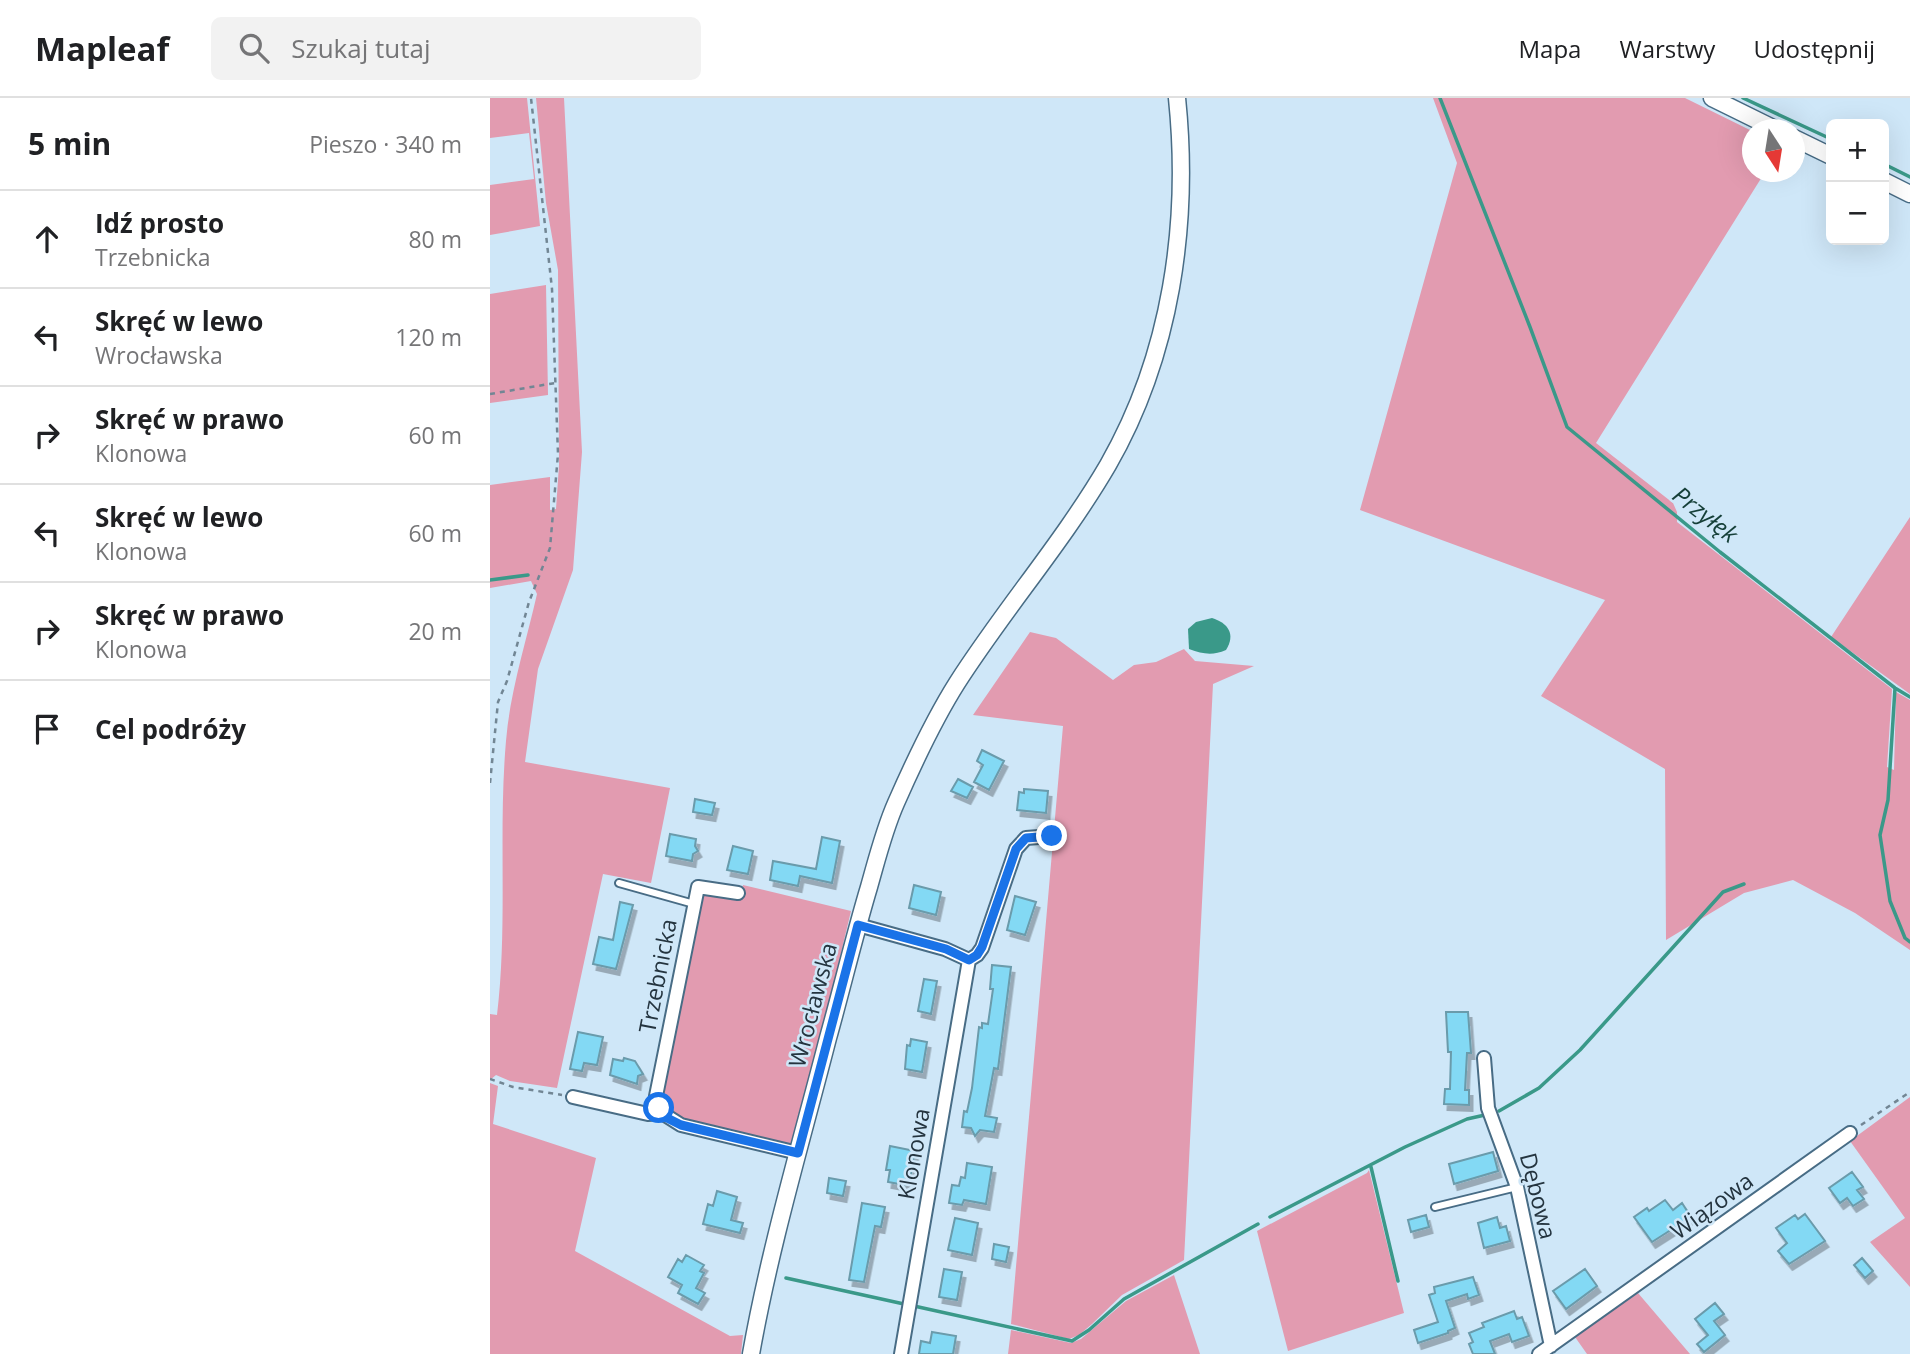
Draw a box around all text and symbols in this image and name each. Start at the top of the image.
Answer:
search box [211,17,701,80]
text: Mapleaf [35,26,169,71]
icon: search [235,29,273,67]
text: Szukaj tutaj [291,30,431,66]
text: Mapa [1519,32,1581,65]
text: Warstwy [1619,32,1715,65]
text: Udostępnij [1753,32,1875,65]
north arrow [1742,119,1805,182]
map controls [1826,119,1889,245]
button: + [1826,119,1889,182]
text: 5 min [28,123,111,164]
text: Pieszo · 340 m [309,128,462,160]
button: − [1826,182,1889,245]
text: Idź prosto [95,205,224,241]
icon: ahead [28,220,66,258]
text: 80 m [408,223,462,255]
text: Trzebnicka [95,241,211,273]
text: Skręć w lewo [95,303,263,339]
icon: left [28,318,66,356]
text: 120 m [395,321,462,353]
text: Wrocławska [95,339,223,371]
text: Skręć w prawo [95,401,284,437]
icon: right [28,416,66,454]
text: 60 m [408,419,462,451]
text: Klonowa [95,437,187,469]
water label: Przyłęk [1666,478,1746,551]
text: Skręć w lewo [95,499,263,535]
icon: left [28,514,66,552]
text: 60 m [408,517,462,549]
text: Klonowa [95,535,187,567]
text: Skręć w prawo [95,597,284,633]
icon: right [28,612,66,650]
text: 20 m [408,615,462,647]
text: Klonowa [95,633,187,665]
icon: arrive [28,710,66,748]
text: Cel podróży [95,711,246,747]
route end [1036,820,1067,851]
street label: Trzebnicka [630,916,684,1036]
street label: Wrocławska [780,939,844,1071]
route start [643,1092,674,1123]
street label: Klonowa [889,1106,937,1202]
street label: Dębowa [1513,1149,1565,1242]
street label: Wiązowa [1664,1164,1759,1246]

